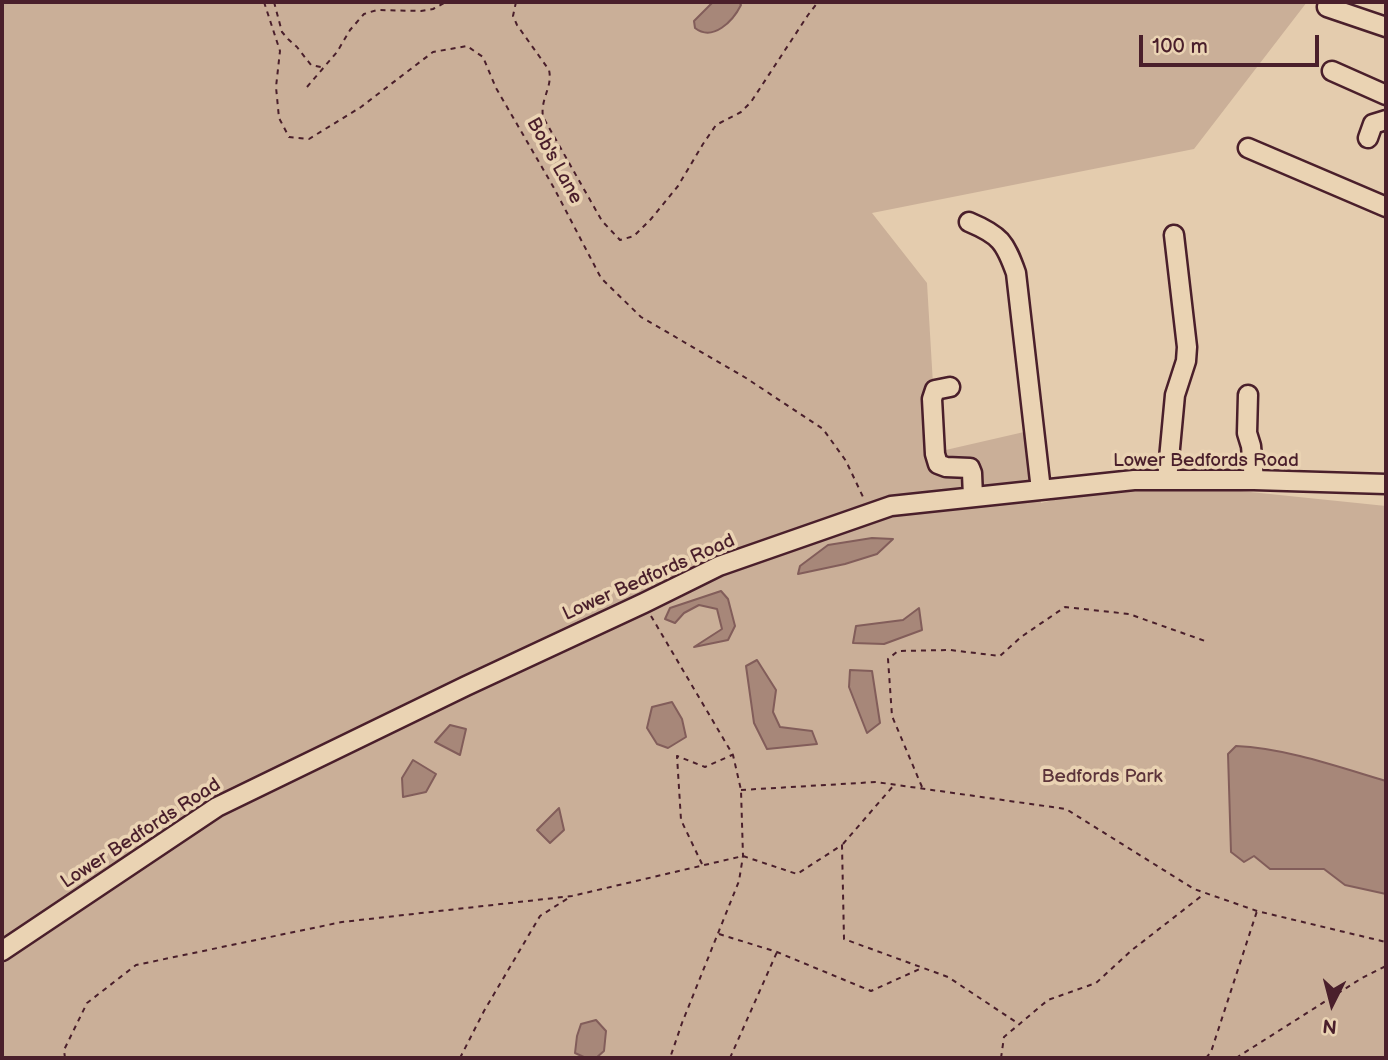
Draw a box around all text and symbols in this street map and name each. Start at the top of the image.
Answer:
scale bar [1143,21,1323,65]
text: 100 m [1152,34,1208,59]
street label: Bob's Lane [521,114,587,208]
street label: Lower Bedfords Road [1113,450,1299,472]
street label: Lower Bedfords Road [559,530,739,626]
park label: Bedfords Park [1041,766,1163,788]
street label: Lower Bedfords Road [57,774,225,894]
north arrow [1297,969,1367,1039]
text: N [1321,1013,1338,1038]

